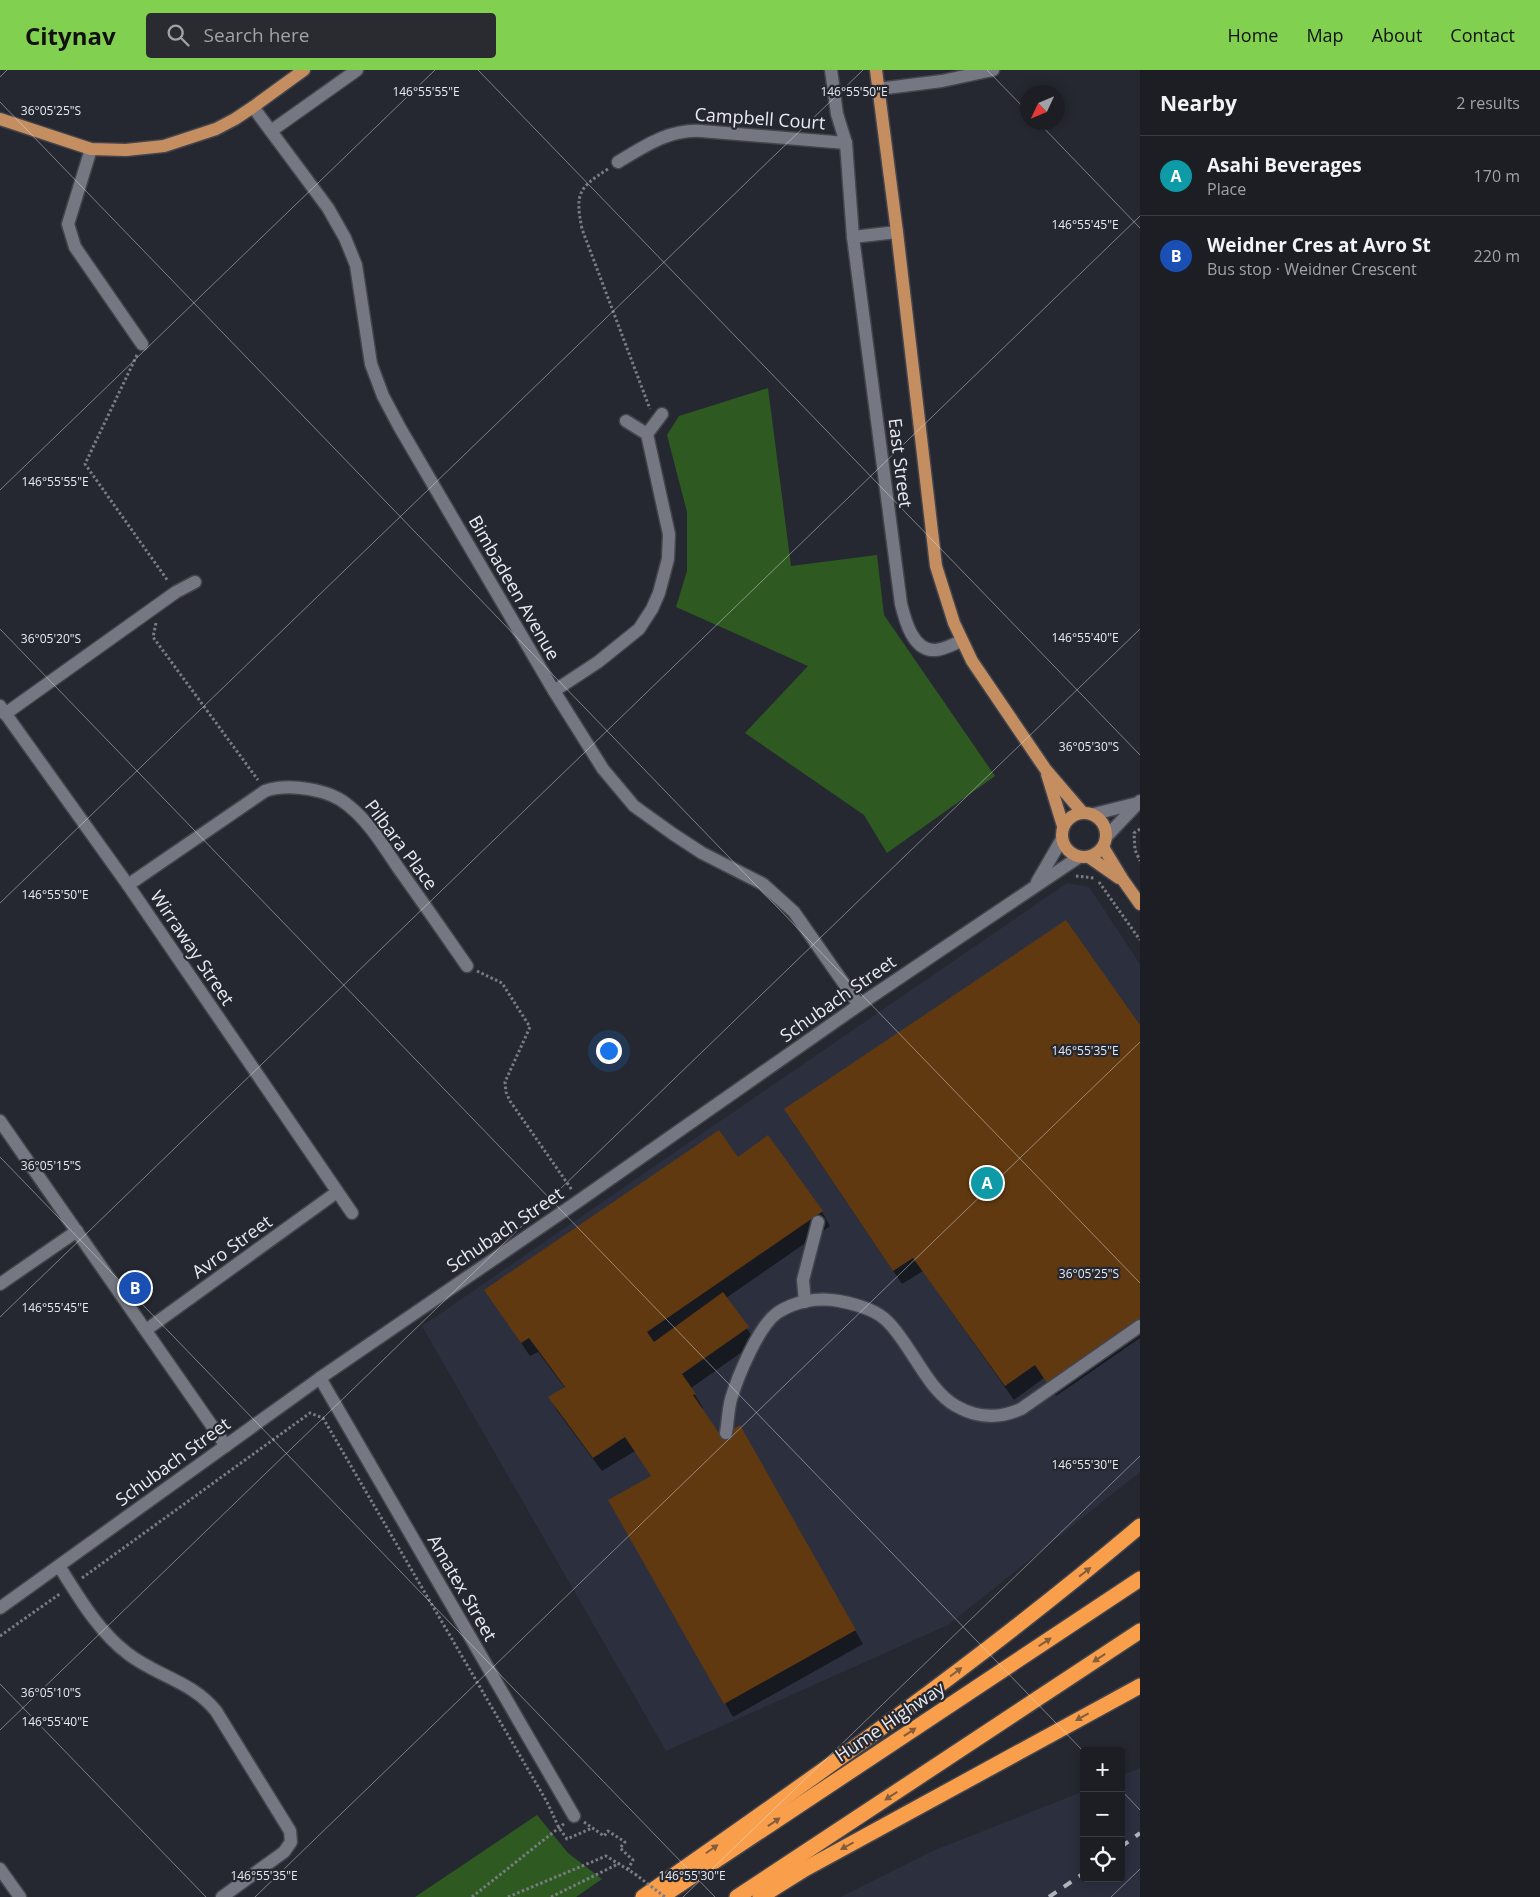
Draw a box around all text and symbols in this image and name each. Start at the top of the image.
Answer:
search box [146,13,496,58]
text: Citynav [25,19,116,52]
icon: search [164,21,192,49]
text: Search here [204,22,309,48]
text: Home [1228,23,1278,47]
text: Map [1306,23,1344,47]
text: About [1372,23,1422,47]
text: Contact [1450,23,1515,47]
text: 146°55'55"E [392,83,460,100]
text: 146°55'50"E [820,83,888,100]
north arrow [1020,85,1065,130]
text: Nearby [1160,89,1237,117]
text: 2 results [1456,92,1520,114]
street label: Campbell Court [694,101,826,135]
text: 36°05'25"S [21,102,81,119]
text: Asahi Beverages [1207,152,1362,178]
text: A [1170,165,1182,187]
text: 170 m [1474,165,1520,187]
text: Place [1207,178,1246,200]
text: 146°55'45"E [1051,216,1119,233]
text: Weidner Cres at Avro St [1207,232,1431,258]
text: B [1171,245,1181,267]
text: 220 m [1474,245,1520,267]
text: Bus stop · Weidner Crescent [1207,258,1417,280]
street label: East Street [884,417,918,509]
text: 146°55'55"E [21,473,89,490]
street label: Bimbadeen Avenue [464,511,566,664]
text: 146°55'40"E [1051,629,1119,646]
text: 36°05'20"S [21,630,81,647]
text: 36°05'30"S [1059,738,1119,755]
street label: Pilbara Place [360,794,444,894]
street label: Wirraway Street [145,885,240,1010]
text: 146°55'50"E [21,886,89,903]
street label: Schubach Street [775,949,900,1047]
your location [596,1038,622,1064]
text: 146°55'35"E [1051,1042,1119,1059]
text: 36°05'15"S [21,1157,81,1174]
pin: A [971,1164,1003,1202]
street label: Schubach Street [441,1181,568,1277]
street label: Avro Street [187,1209,276,1283]
text: 36°05'25"S [1059,1265,1119,1282]
pin: B [119,1269,151,1307]
text: 146°55'45"E [21,1299,89,1316]
street label: Schubach Street [110,1411,235,1511]
text: 146°55'30"E [1051,1456,1119,1473]
street label: Amatex Street [423,1530,503,1645]
one-way arrow [1078,1566,1091,1577]
one-way arrow [1038,1637,1052,1647]
one-way arrow [1093,1653,1106,1663]
one-way arrow [949,1666,962,1677]
street label: Hume Highway [830,1675,950,1767]
text: 36°05'10"S [21,1684,81,1701]
text: 146°55'40"E [21,1713,89,1730]
one-way arrow [1075,1713,1089,1722]
one-way arrow [903,1727,916,1737]
map controls [1080,1747,1125,1882]
button: + [1080,1747,1125,1792]
one-way arrow [884,1791,897,1801]
button: − [1080,1792,1125,1837]
one-way arrow [767,1817,781,1826]
button: locate [1080,1837,1125,1882]
one-way arrow [840,1842,855,1850]
one-way arrow [705,1844,718,1854]
text: 146°55'35"E [230,1867,298,1884]
text: 146°55'30"E [658,1867,726,1884]

